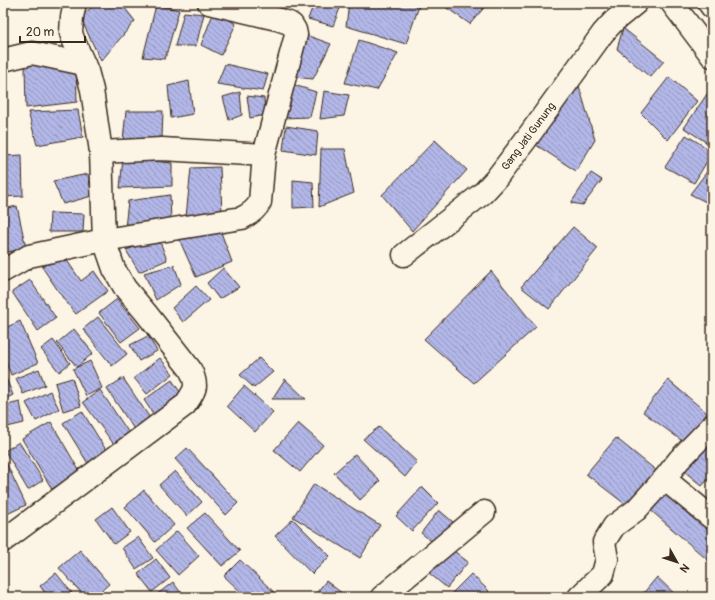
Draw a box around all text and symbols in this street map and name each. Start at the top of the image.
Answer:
scale bar [20,18,85,44]
text: 20 m [26,25,55,40]
street label: Gang Jati Gunung [499,100,558,173]
north arrow [657,542,697,582]
text: N [677,561,692,575]

